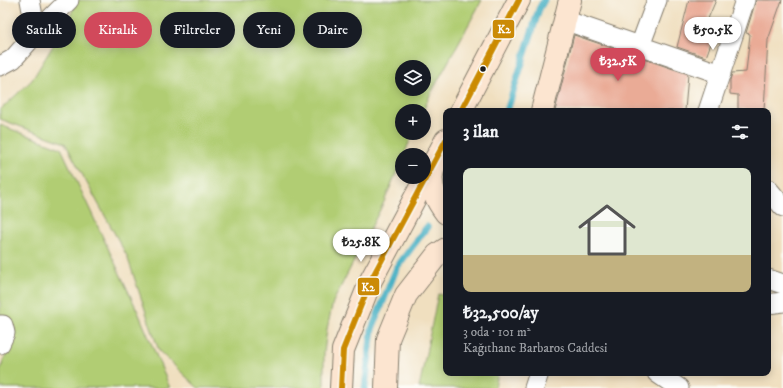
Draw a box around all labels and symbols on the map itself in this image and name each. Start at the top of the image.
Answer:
pin: ₺50.5K [680,17,746,51]
line badge: K2 [492,19,515,39]
text: K2 [497,23,511,37]
pin: ₺32.5K [585,48,651,82]
unlabelled marker [478,64,488,74]
pin: ₺25.8K [328,229,394,263]
line badge: K2 [357,277,380,296]
text: K2 [361,281,375,295]

